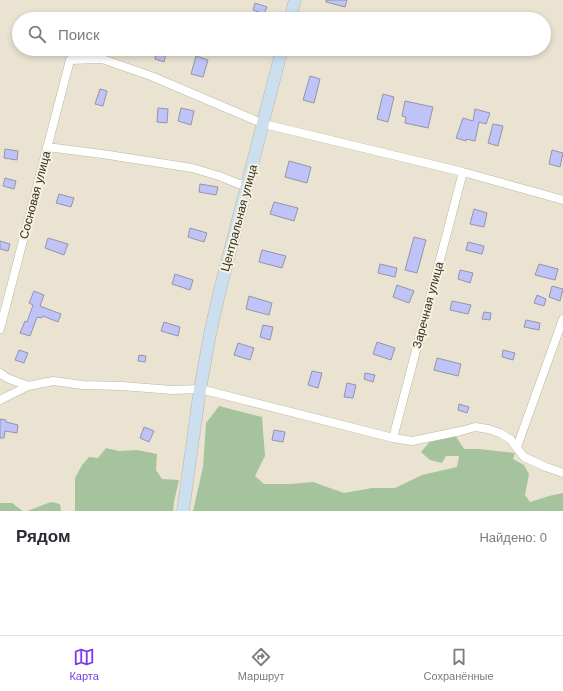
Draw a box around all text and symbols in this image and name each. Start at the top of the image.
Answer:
search box [12,12,551,56]
icon: search [26,23,48,45]
text: Поиск [58,26,100,43]
street label: Сосновая улица [17,149,54,240]
street label: Центральная улица [218,163,260,273]
street label: Заречная улица [410,260,446,350]
text: Рядом [16,527,71,546]
text: Найдено: 0 [479,530,547,545]
tab: Карта [69,646,99,682]
tab: Маршрут [238,646,285,682]
tab: Сохранённые [424,646,494,682]

